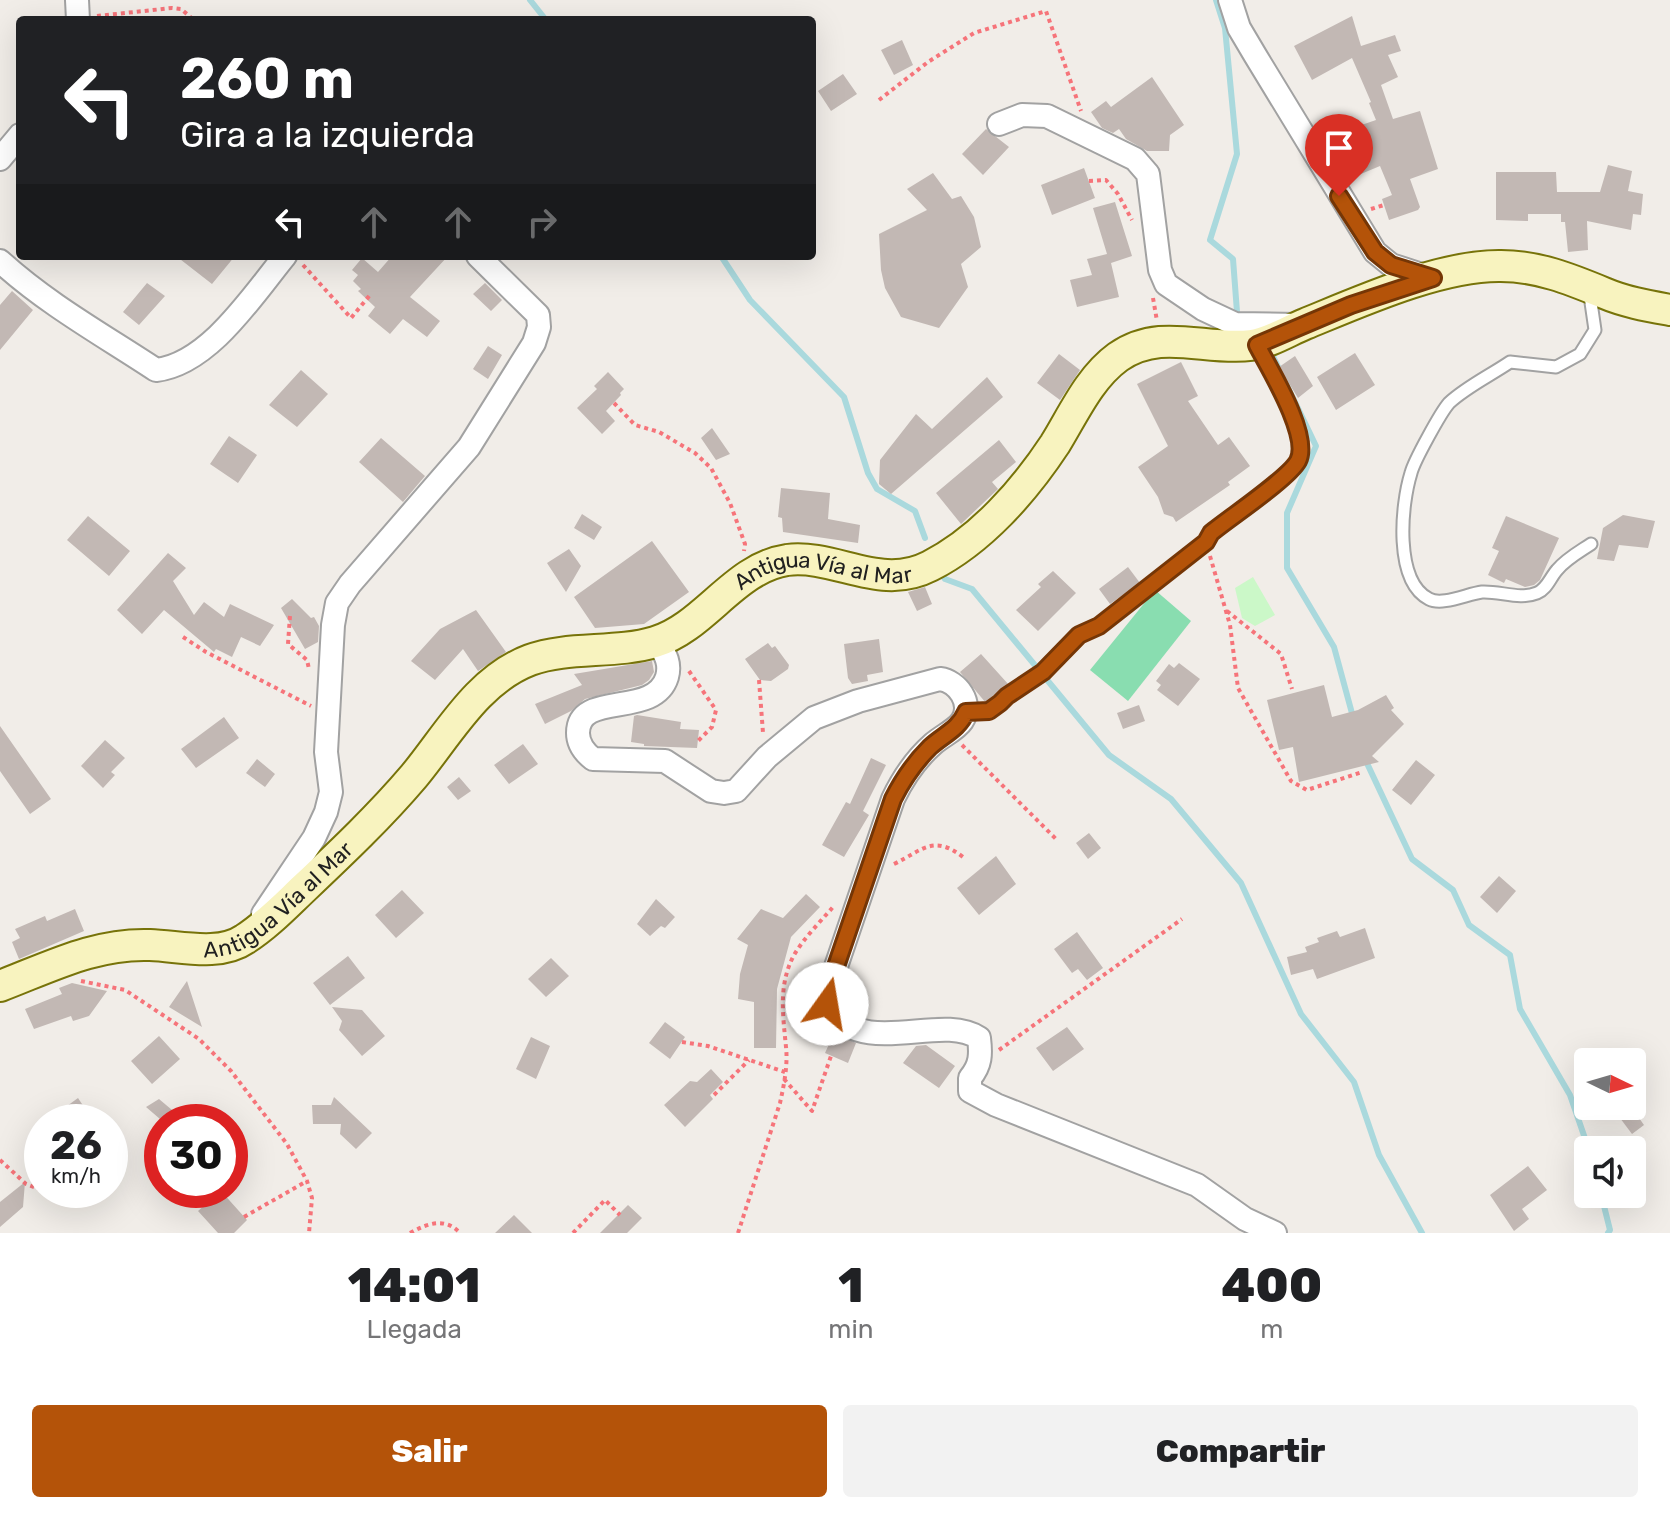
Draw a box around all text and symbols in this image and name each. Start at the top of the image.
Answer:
text: 260 m [180,46,354,112]
icon: left [48,48,152,152]
text: Gira a la izquierda [180,113,475,156]
pin [1305,114,1373,196]
icon: arrive [1317,126,1361,170]
icon: left [268,200,312,244]
icon: ahead [352,200,396,244]
icon: ahead [436,200,480,244]
icon: right [520,200,564,244]
street label: Antigua Vía al Mar [729,546,915,596]
street label: Antigua Vía al Mar [203,836,359,963]
position arrow [785,962,869,1046]
north arrow [1574,1048,1646,1120]
map controls [1574,1048,1646,1208]
speed limit sign: 30 [144,1104,248,1208]
text: 26 [50,1122,102,1169]
button: sound [1574,1136,1646,1208]
text: km/h [51,1164,101,1188]
text: 14:01 [348,1257,481,1314]
text: 1 [838,1257,864,1314]
text: 400 [1221,1257,1322,1314]
text: Llegada [367,1314,462,1345]
text: min [828,1314,873,1345]
text: m [1260,1314,1283,1345]
button: Salir [32,1405,827,1497]
button: Compartir [843,1405,1638,1497]

